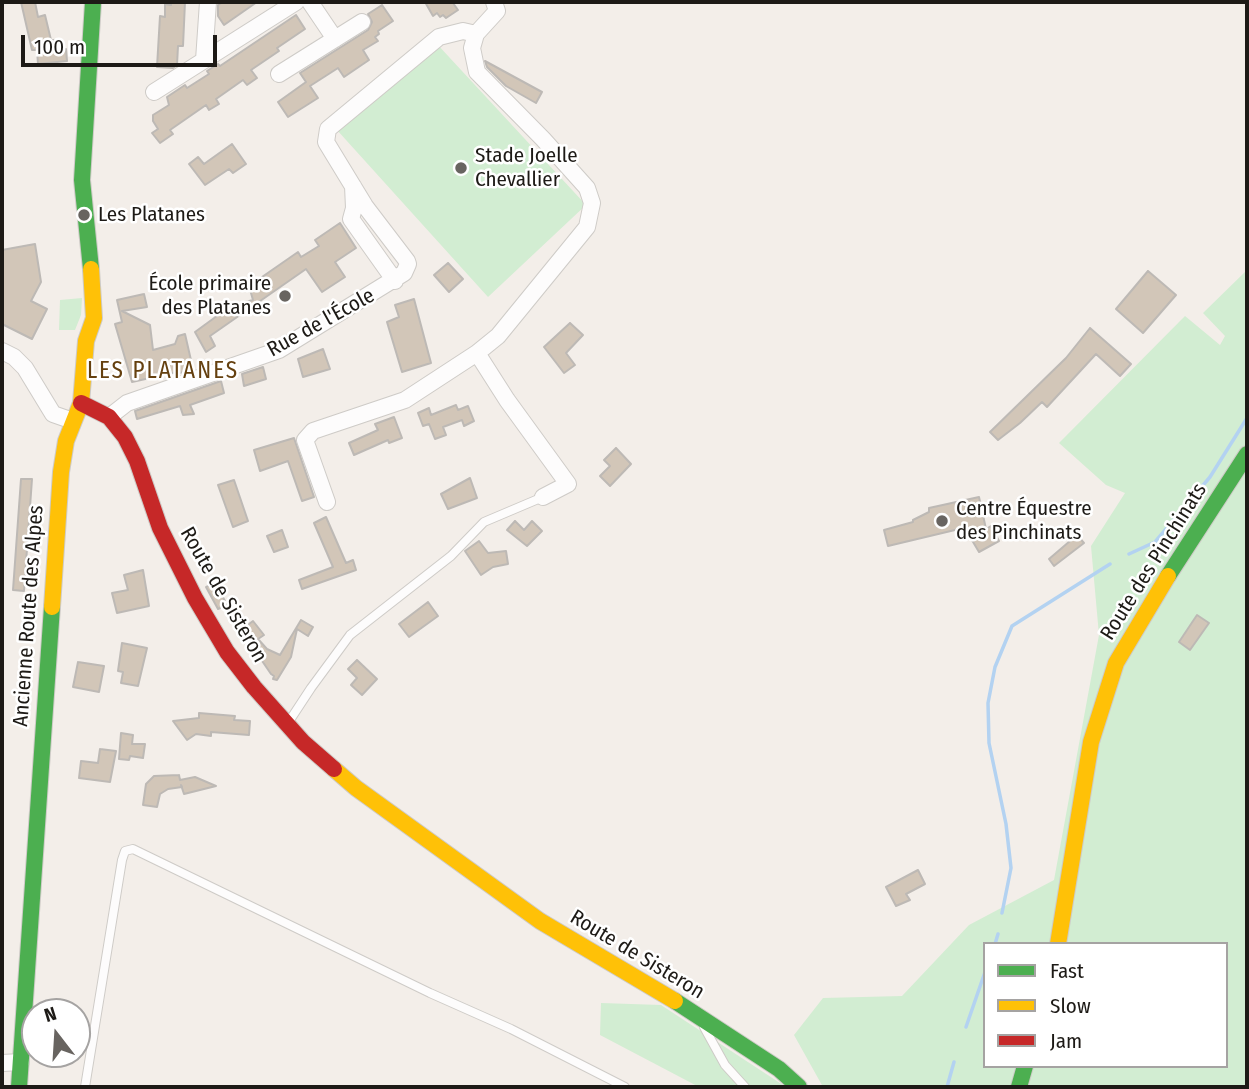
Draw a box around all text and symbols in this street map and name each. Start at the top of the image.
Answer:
scale bar [24,21,220,65]
text: 100 m [34,34,85,60]
place label: Stade Joelle Chevallier [475,143,578,193]
marker: Stade Joelle Chevallier [453,160,469,176]
place label: Les Platanes [98,202,205,228]
marker: Les Platanes [76,207,92,223]
place label: École primaire des Platanes [149,271,271,321]
street label: Rue de l'École [263,283,379,363]
marker: École primaire des Platanes [277,288,293,304]
district label: LES PLATANES [88,358,238,386]
street label: Route des Pinchinats [1096,479,1212,645]
place label: Centre Équestre des Pinchinats [956,496,1092,546]
street label: Ancienne Route des Alpes [9,504,49,728]
marker: Centre Équestre des Pinchinats [934,513,950,529]
street label: Route de Sisteron [174,523,272,667]
street label: Route de Sisteron [565,905,709,1005]
legend [983,942,1228,1068]
text: Fast [1050,958,1084,984]
text: Slow [1050,993,1091,1019]
north arrow [21,998,91,1068]
text: N [41,1002,59,1027]
text: Jam [1050,1028,1082,1054]

